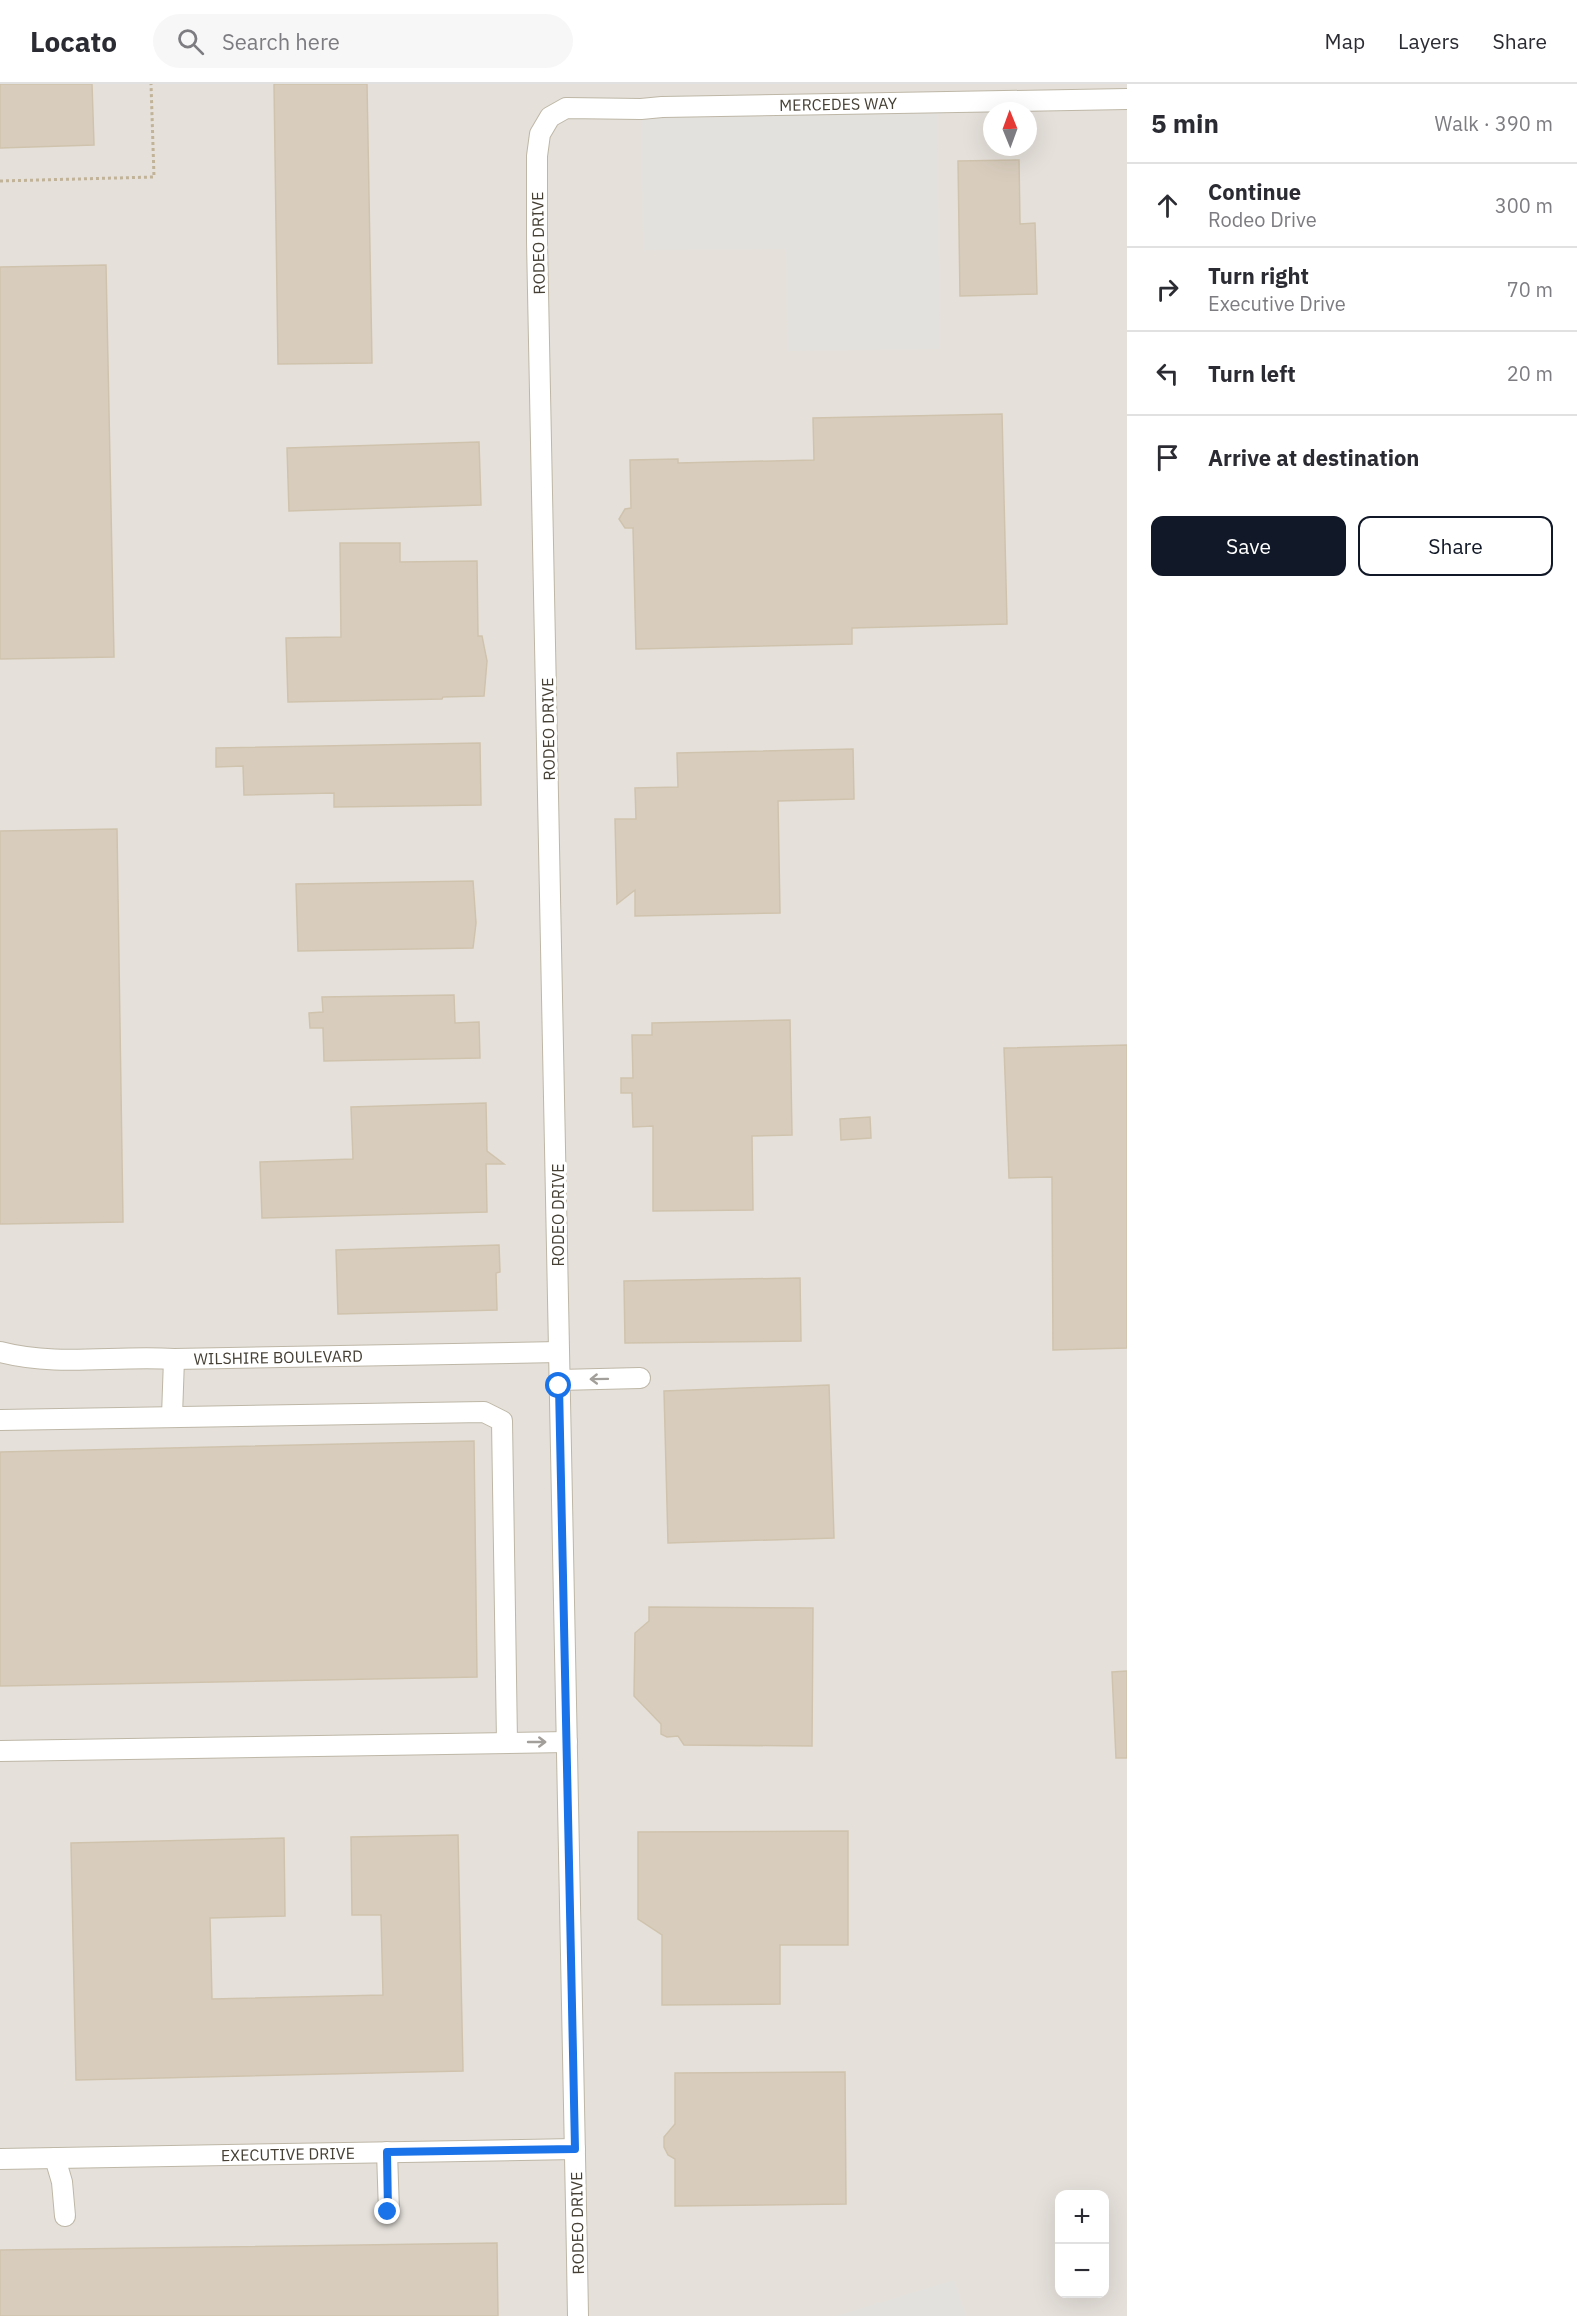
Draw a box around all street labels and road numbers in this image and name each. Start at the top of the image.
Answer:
street label: MERCEDES WAY [779,93,898,115]
street label: RODEO DRIVE [527,191,549,295]
street label: RODEO DRIVE [537,677,559,781]
street label: RODEO DRIVE [548,1163,568,1267]
street label: WILSHIRE BOULEVARD [194,1346,363,1369]
street label: EXECUTIVE DRIVE [221,2143,355,2165]
street label: RODEO DRIVE [566,2171,588,2275]

